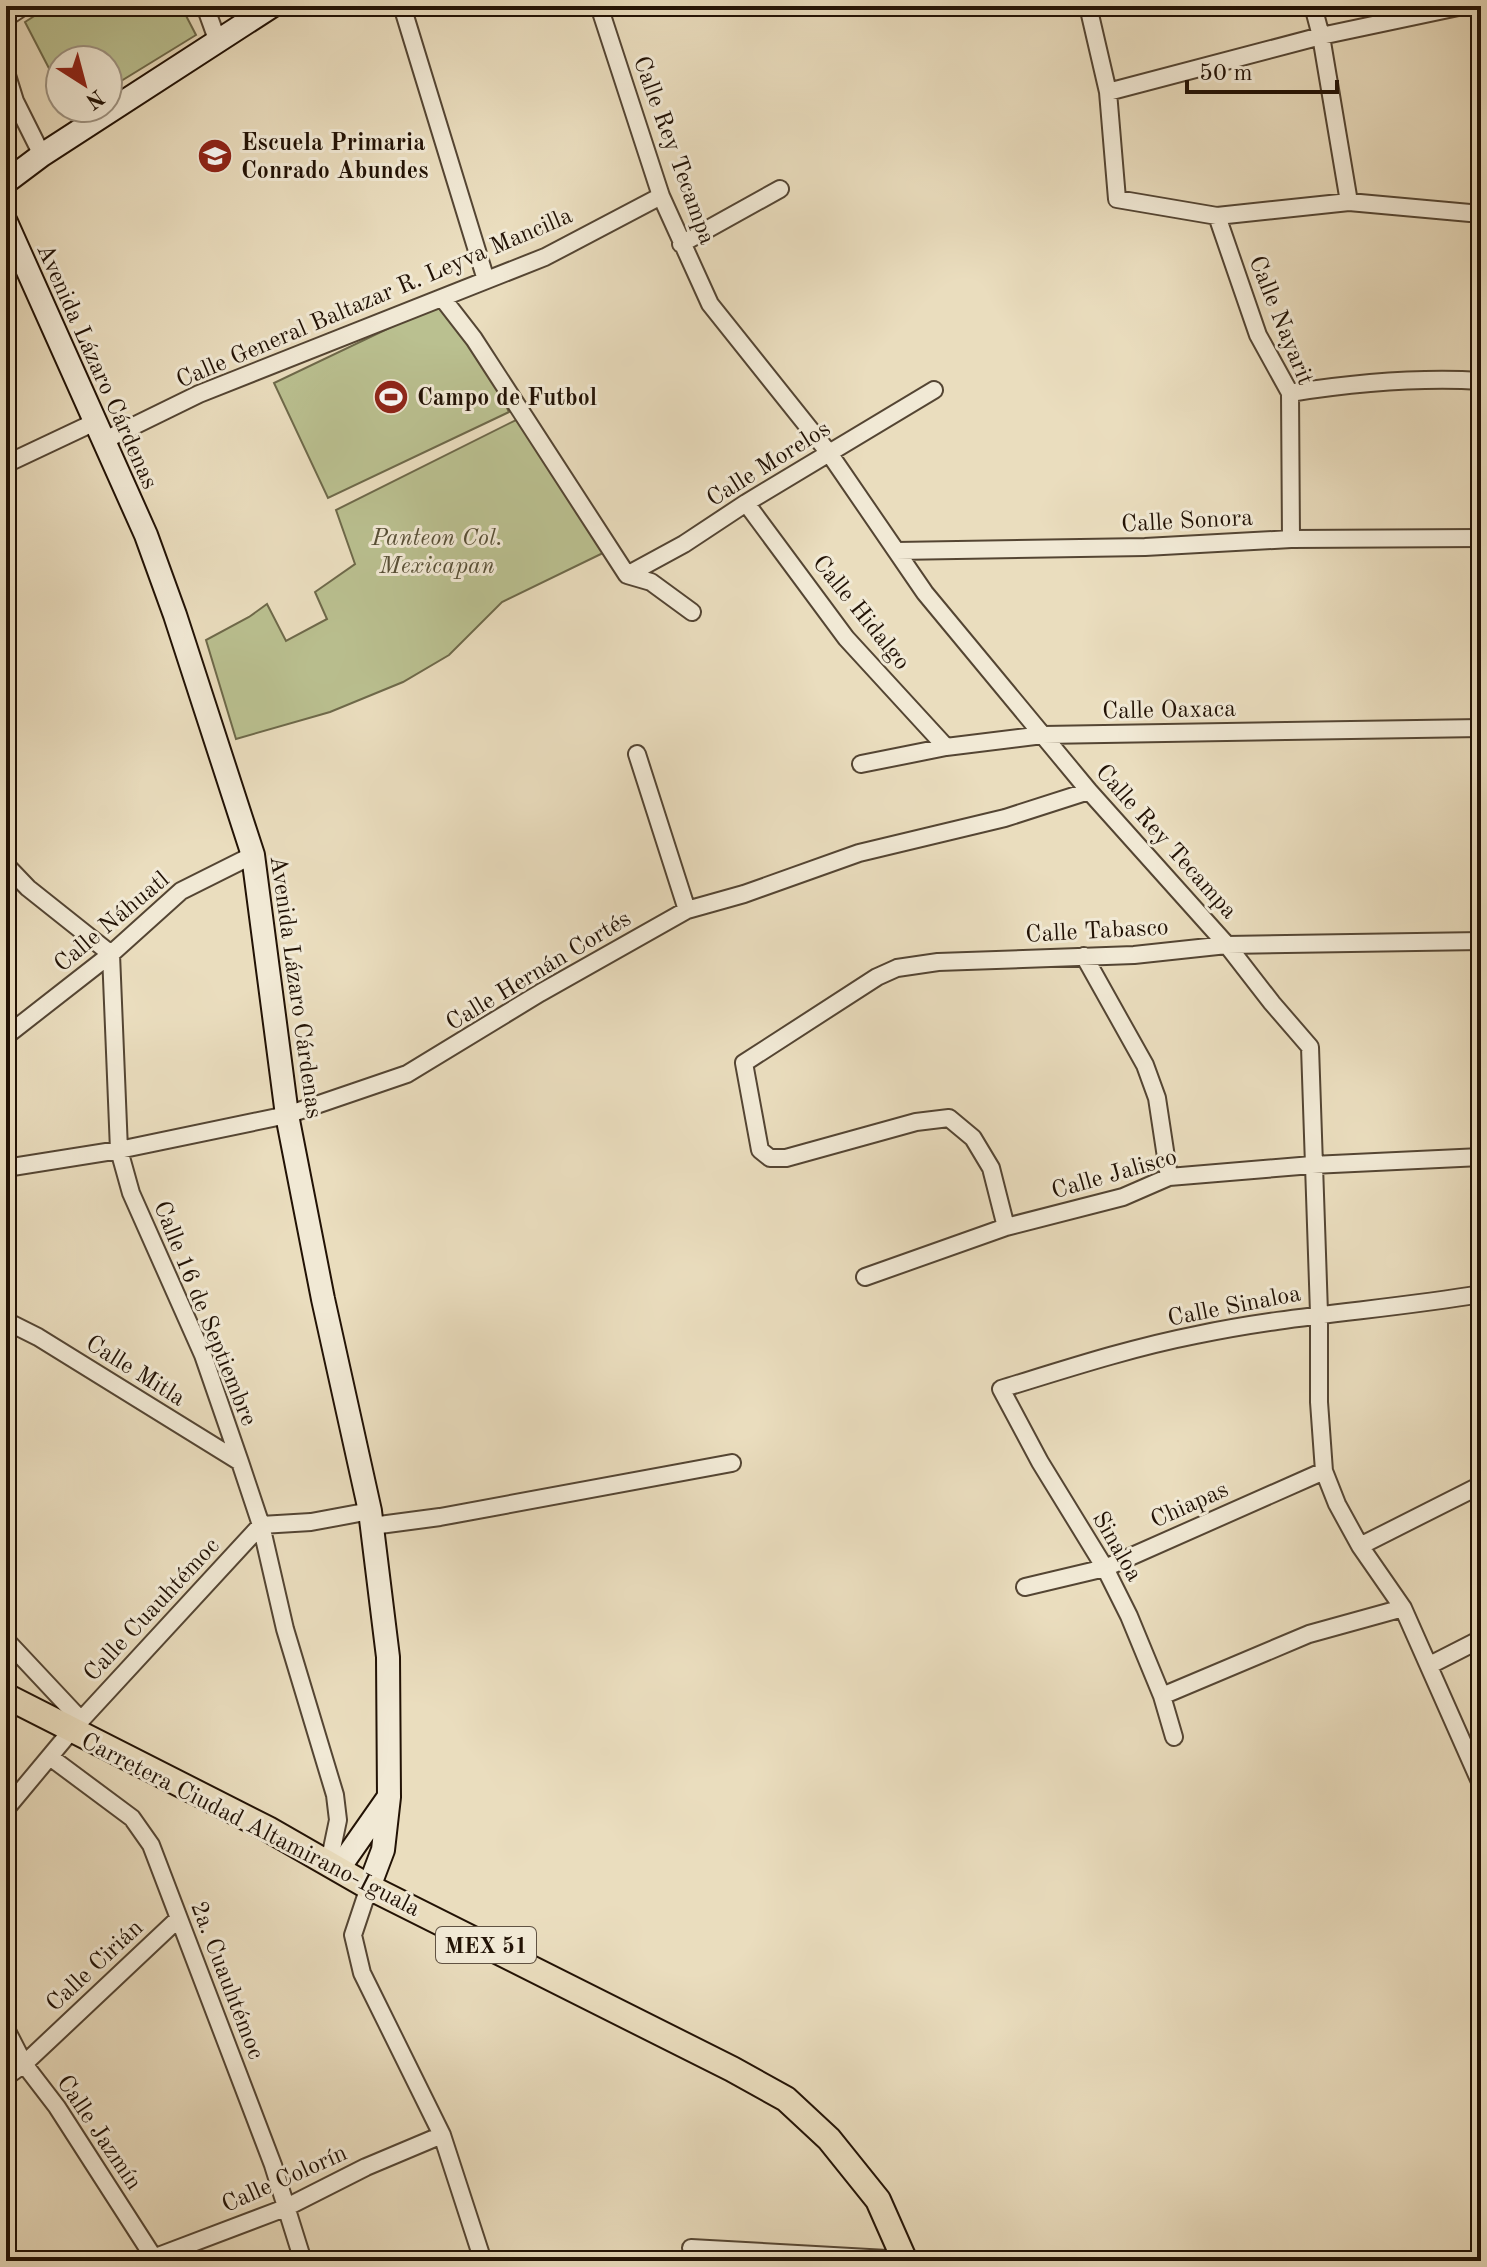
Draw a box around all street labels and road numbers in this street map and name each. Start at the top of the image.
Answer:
street label: Calle Rey Tecampa [628,53,718,248]
street label: Calle General Baltazar R. Leyva Mancilla [173,204,576,393]
street label: Avenida Lázaro Cárdenas [31,241,161,493]
street label: Calle Nayarit [1243,253,1317,389]
street label: Calle Morelos [703,417,835,512]
street label: Calle Sonora [1121,507,1254,537]
street label: Calle Hidalgo [807,551,914,675]
street label: Calle Oaxaca [1102,698,1236,724]
street label: Calle Rey Tecampa [1090,761,1241,924]
street label: Avenida Lázaro Cárdenas [265,854,325,1120]
street label: Calle Náhuatl [50,868,174,977]
street label: Calle Hernán Cortés [443,907,635,1036]
street label: Calle Tabasco [1025,916,1169,948]
street label: Calle Jalisco [1049,1146,1180,1204]
street label: Calle 16 de Septiembre [148,1198,260,1430]
street label: Calle Sinaloa [1166,1282,1303,1332]
street label: Calle Mitla [81,1332,189,1412]
street label: Chiapas [1147,1478,1232,1534]
street label: Sinaloa [1087,1508,1146,1586]
street label: Calle Cuauhtémoc [80,1534,225,1687]
street label: Carretera Ciudad Altamirano-Iguala [77,1730,424,1922]
street label: 2a. Cuauhtémoc [185,1899,267,2063]
street label: Calle Cirián [42,1916,148,2017]
road number: MEX 51 [436,1927,536,1963]
street label: Calle Jazmín [51,2071,145,2195]
street label: Calle Colorín [219,2142,351,2218]

